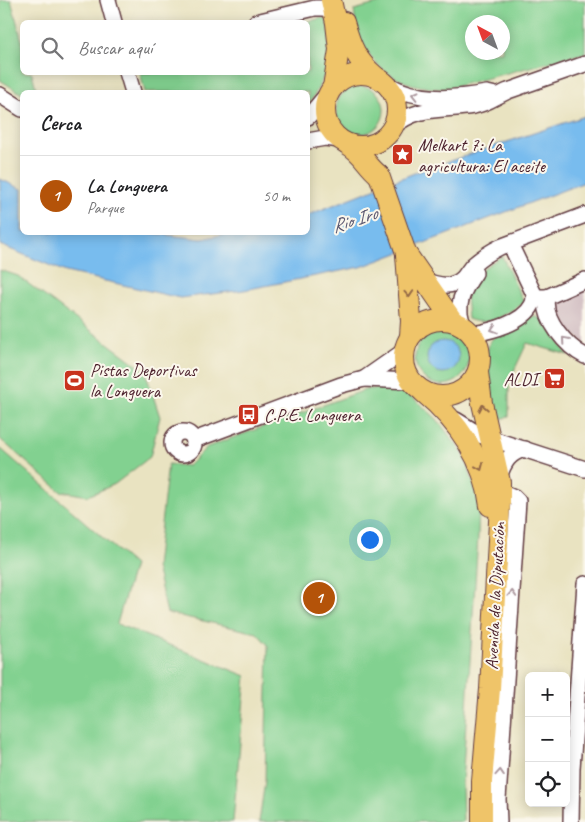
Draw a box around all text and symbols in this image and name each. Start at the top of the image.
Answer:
north arrow [465,15,510,60]
search box [20,20,310,75]
icon: search [38,34,66,62]
text: Buscar aquí [78,36,152,60]
one-way arrow [411,91,419,101]
text: Cerca [40,110,81,136]
place label: Melkart 7: La agricultura: El aceite [418,134,546,177]
place icon: Melkart 7: La agricultura: El aceite [390,143,414,167]
text: La Longuera [87,174,167,198]
text: 1 [52,186,60,206]
text: 50 m [263,186,290,206]
text: Parque [87,198,124,218]
water label: Rio Iro [329,201,382,238]
one-way arrow [403,291,414,299]
one-way arrow [491,323,499,333]
one-way arrow [562,337,571,346]
place label: Pistas Deportivas la Longuera [90,359,198,402]
supermarket icon: ALDI [542,367,566,391]
sports icon: Pistas Deportivas la Longuera [62,368,86,392]
place label: ALDI [504,368,542,390]
bus stop icon: C.P.E. Longuera [236,403,260,427]
place label: C.P.E. Longuera [264,404,362,426]
one-way arrow [478,404,489,413]
one-way arrow [474,462,484,470]
street label: Avenida de la Diputación [480,521,510,670]
your location [357,527,383,553]
pin: 1 [303,579,335,617]
one-way arrow [506,590,517,598]
map controls [525,672,570,807]
button: + [525,672,570,717]
button: − [525,717,570,762]
button: locate [525,762,570,807]
one-way arrow [494,769,505,777]

